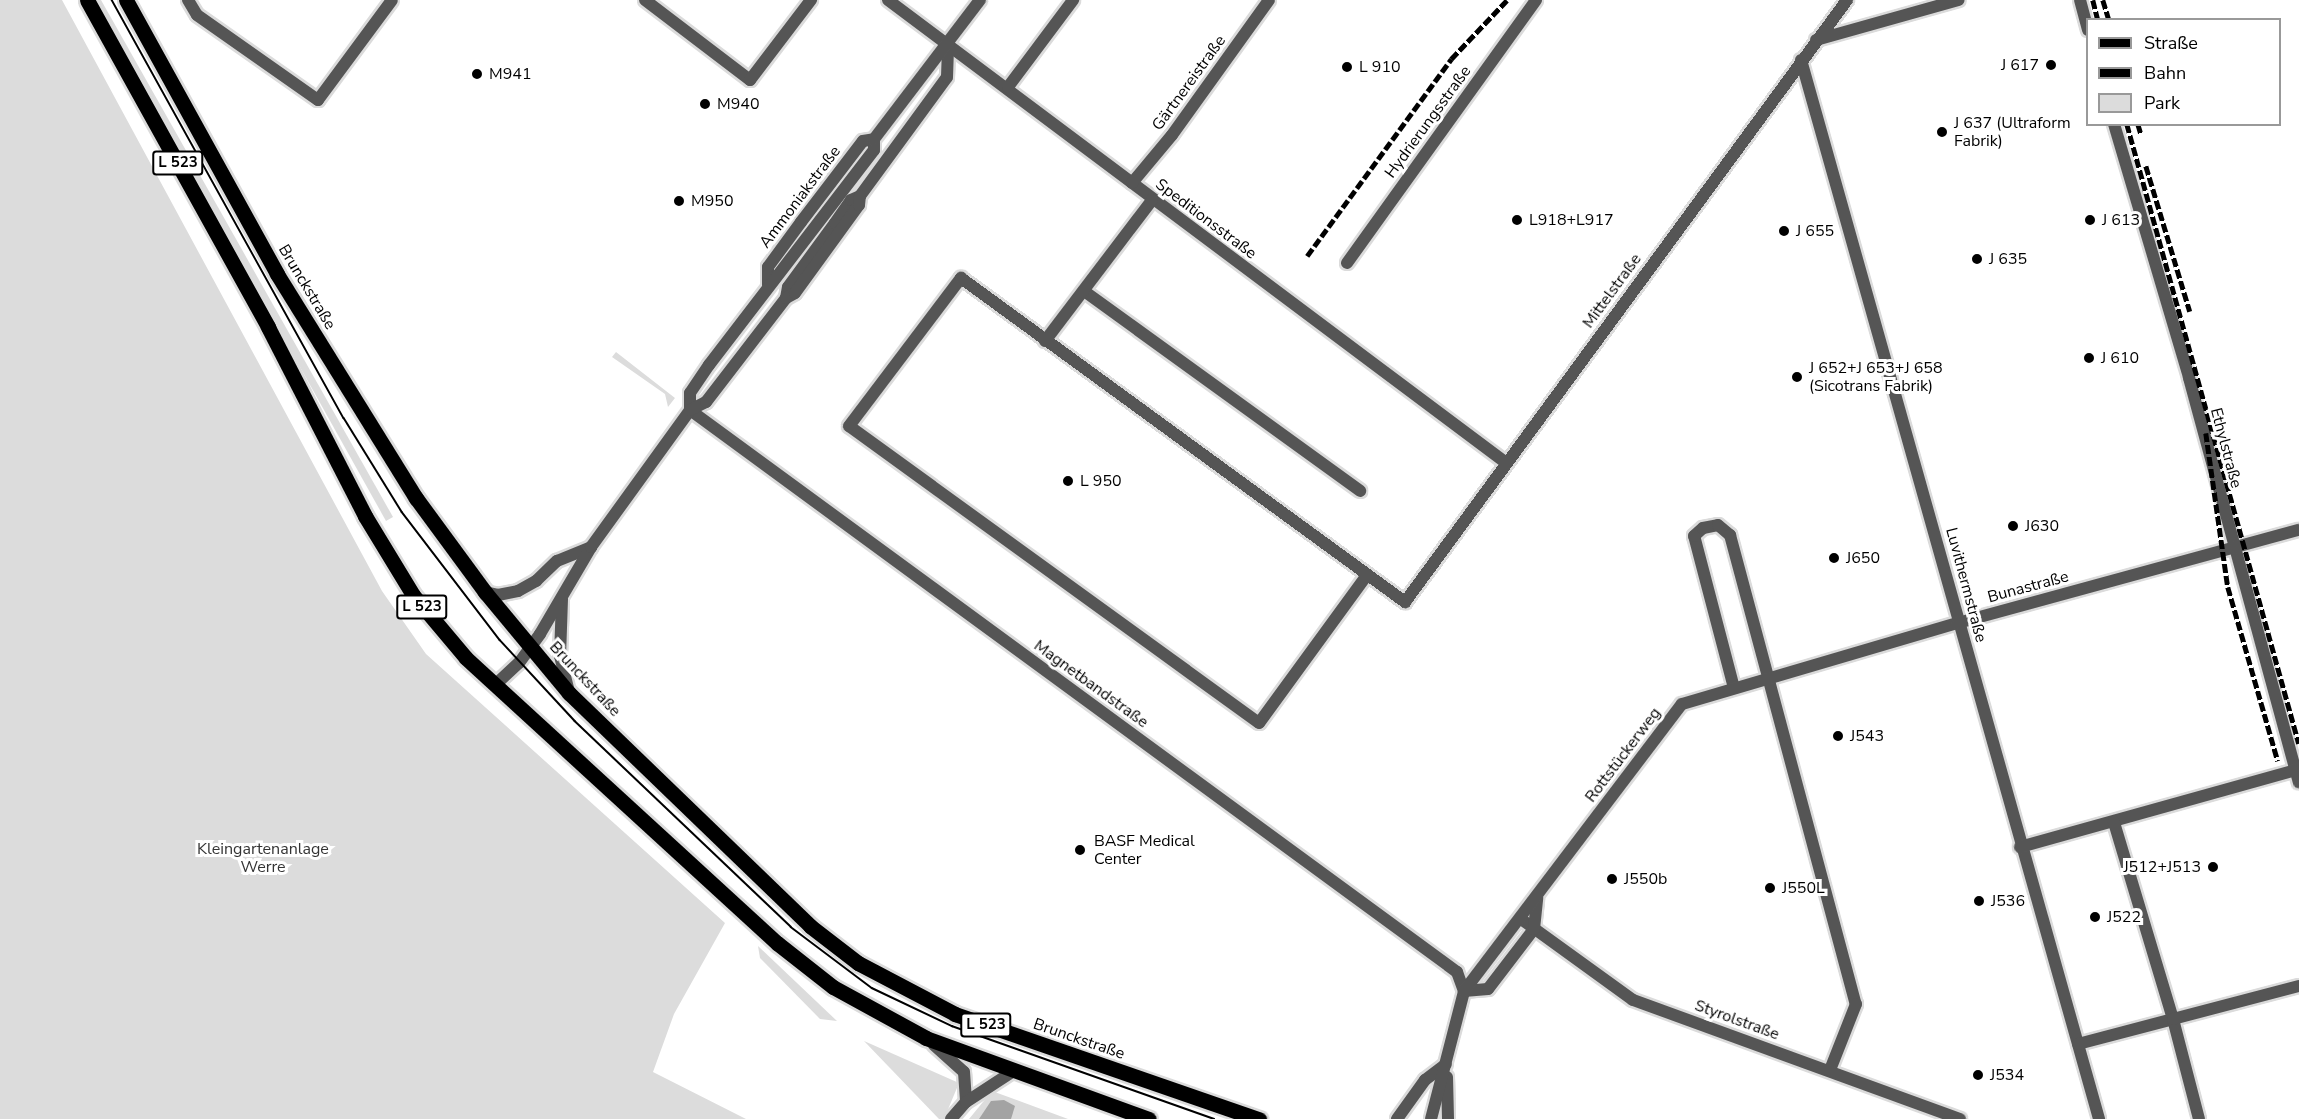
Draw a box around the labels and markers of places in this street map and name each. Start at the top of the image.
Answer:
place label: J 617 [2001,55,2039,75]
place label: L 910 [1359,57,1401,77]
marker: J 617 [2044,58,2058,72]
marker: L 910 [1340,60,1354,74]
place label: M941 [489,64,531,84]
marker: M941 [470,67,484,81]
place label: M940 [717,94,759,114]
marker: M940 [698,97,712,111]
place label: J 637 (Ultraform Fabrik) [1954,113,2071,151]
marker: J 637 (Ultraform Fabrik) [1935,125,1949,139]
place label: M950 [691,191,733,211]
marker: M950 [672,194,686,208]
place label: L918+L917 [1529,210,1614,230]
place label: J 613 [2102,210,2140,230]
marker: L918+L917 [1510,213,1524,227]
marker: J 613 [2083,213,2097,227]
place label: J 655 [1796,221,1834,241]
marker: J 655 [1777,224,1791,238]
place label: J 635 [1989,249,2027,269]
marker: J 635 [1970,252,1984,266]
place label: J 610 [2101,348,2139,368]
marker: J 610 [2082,351,2096,365]
place label: J 652+J 653+J 658 (Sicotrans Fabrik) [1809,358,1942,396]
marker: J 652+J 653+J 658 (Sicotrans Fabrik) [1790,370,1804,384]
place label: L 950 [1080,471,1122,491]
marker: L 950 [1061,474,1075,488]
place label: J630 [2025,516,2059,536]
marker: J630 [2006,519,2020,533]
place label: J650 [1846,548,1880,568]
marker: J650 [1827,551,1841,565]
place label: J543 [1850,726,1884,746]
marker: J543 [1831,729,1845,743]
place label: BASF Medical Center [1094,831,1195,869]
marker: BASF Medical Center [1071,841,1089,859]
place label: J512+J513 [2123,857,2201,877]
marker: J512+J513 [2206,860,2220,874]
place label: J550b [1624,869,1667,889]
marker: J550b [1605,872,1619,886]
place label: J550L [1782,878,1825,898]
marker: J550L [1763,881,1777,895]
place label: J536 [1991,891,2025,911]
marker: J536 [1972,894,1986,908]
place label: J522 [2107,907,2141,927]
marker: J522 [2088,910,2102,924]
place label: J534 [1990,1065,2024,1085]
marker: J534 [1971,1068,1985,1082]

